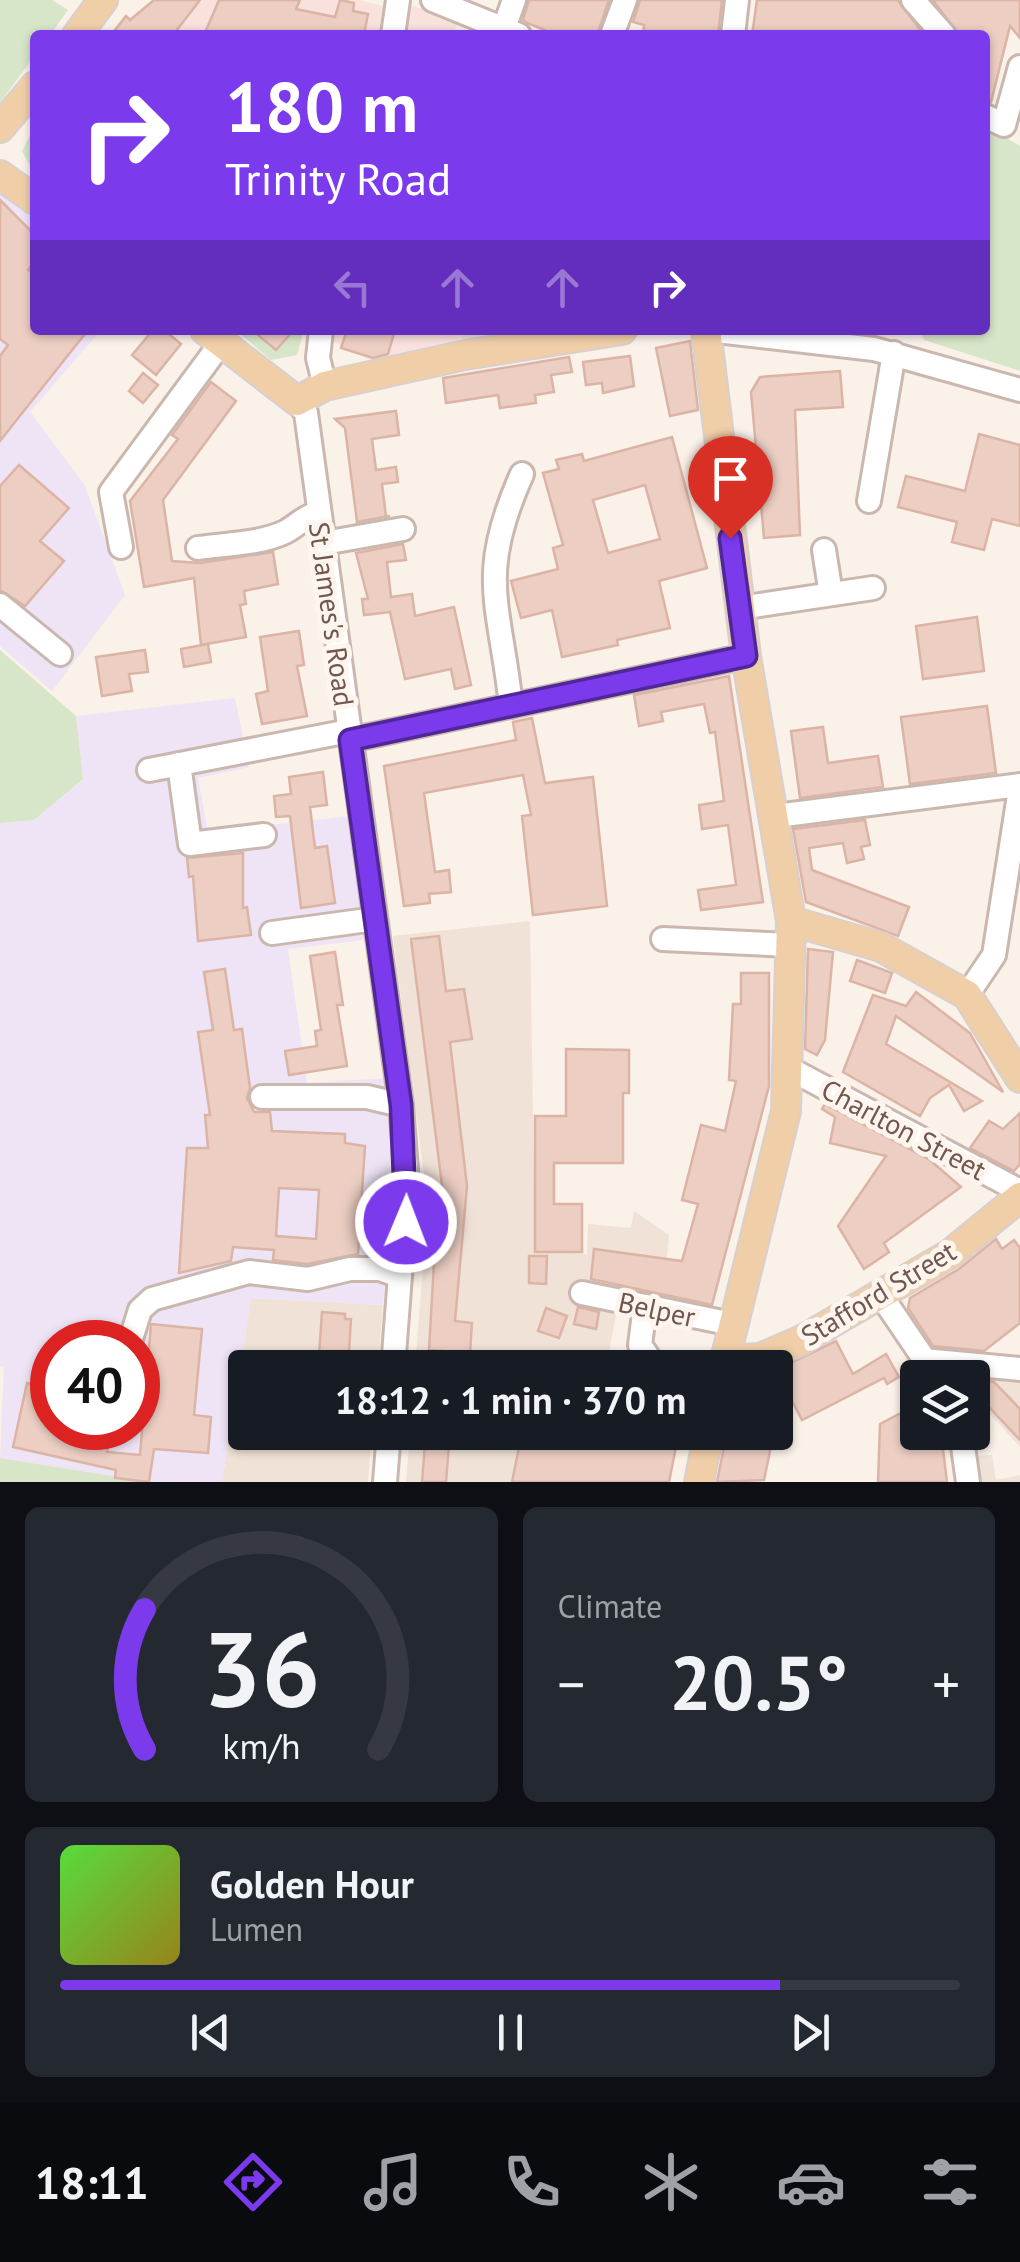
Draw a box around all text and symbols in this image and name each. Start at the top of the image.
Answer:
text: 180 m [225,61,418,151]
icon: right [60,70,190,200]
text: Trinity Road [225,149,451,207]
icon: left [325,260,380,315]
icon: ahead [430,260,485,315]
icon: ahead [535,260,590,315]
icon: right [640,260,695,315]
pin [688,436,773,539]
icon: arrive [703,451,758,506]
street label: St James's Road [301,520,363,708]
street label: Charlton Street [815,1070,993,1188]
position arrow [354,1170,458,1274]
street label: Stafford Street [794,1232,963,1354]
street label: Belper [615,1283,699,1335]
speed limit sign: 40 [30,1320,160,1450]
map controls [900,1360,990,1450]
button: layers [900,1360,990,1450]
text: 18:12 · 1 min · 370 m [335,1375,686,1424]
text: Climate [558,1585,662,1627]
text: 36 [202,1601,320,1736]
text: 20.5° [669,1634,848,1731]
text: − [558,1648,585,1719]
text: + [932,1648,960,1719]
text: km/h [222,1723,300,1769]
text: Golden Hour [210,1859,414,1908]
text: Lumen [210,1908,303,1950]
icon: previous [183,2005,238,2060]
icon: pause [483,2005,538,2060]
icon: next [783,2005,838,2060]
icon: directions [218,2147,288,2217]
icon: music [358,2147,428,2217]
icon: phone [497,2147,567,2217]
icon: climate [636,2147,706,2217]
icon: car [776,2147,846,2217]
icon: filters [915,2147,985,2217]
text: 18:11 [35,2153,149,2211]

